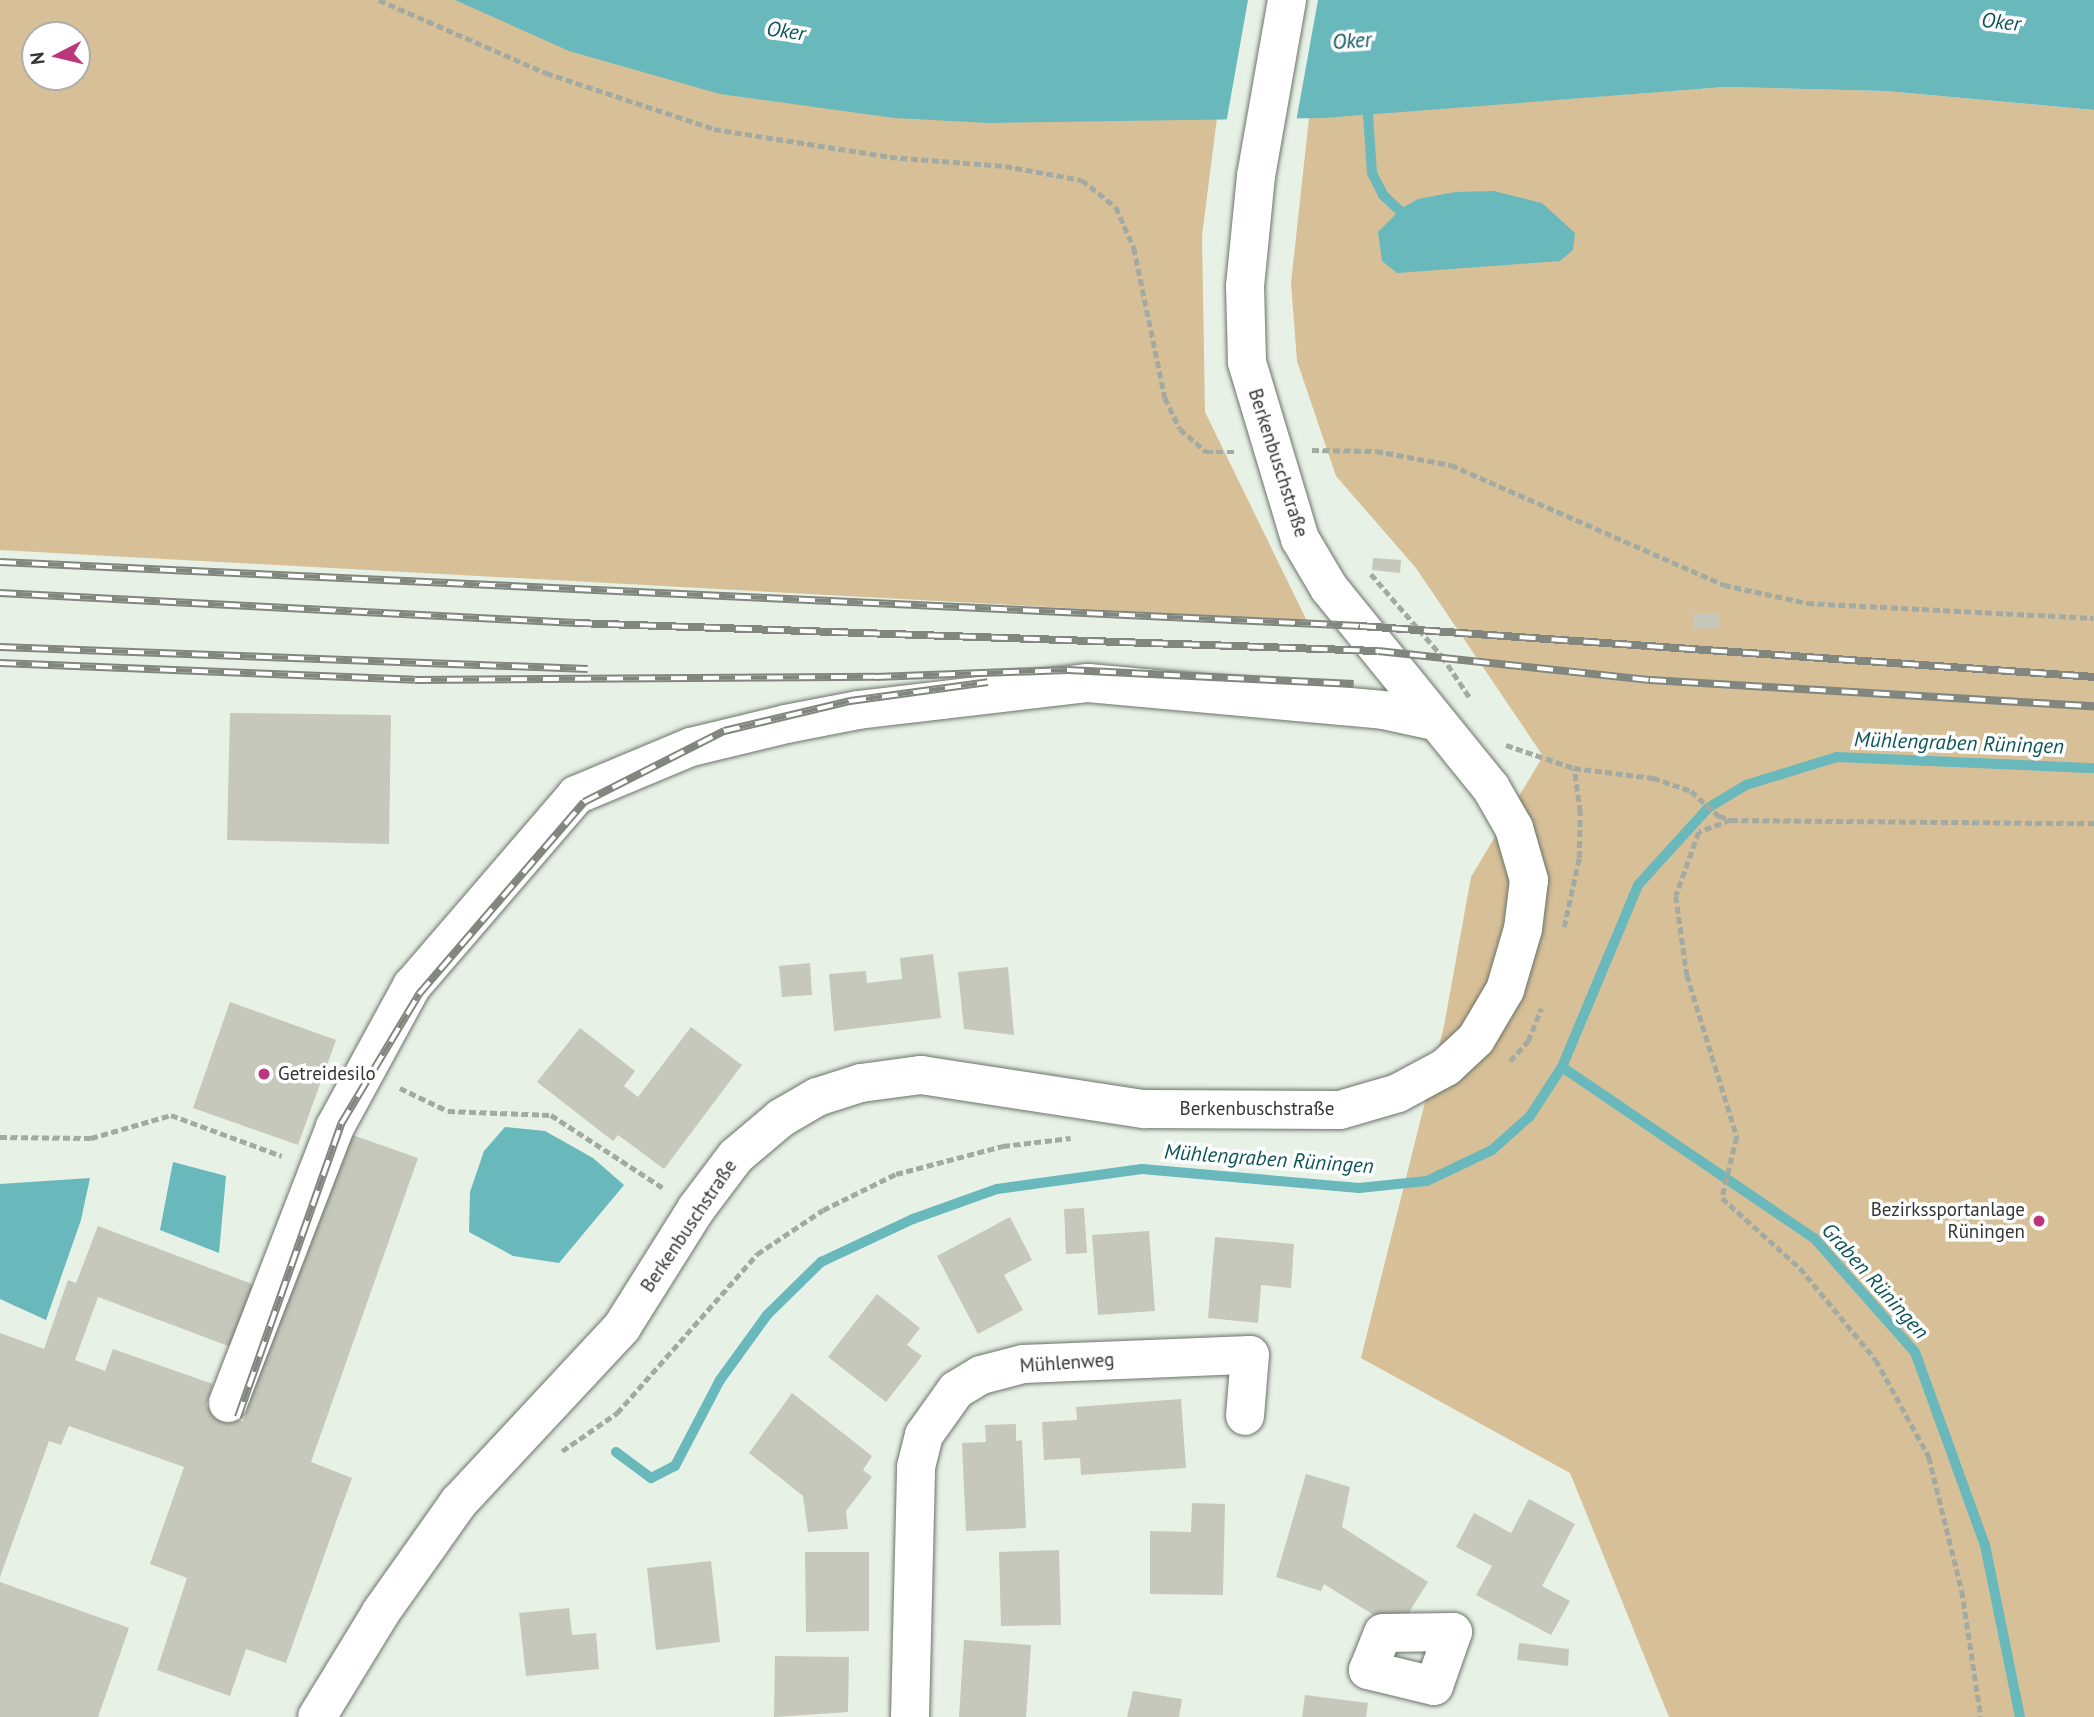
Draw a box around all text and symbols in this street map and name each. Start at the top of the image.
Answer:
water label: Oker [1980,7,2022,37]
water label: Oker [765,16,807,46]
north arrow [21,21,91,91]
water label: Oker [1332,27,1372,55]
text: N [24,51,50,66]
street label: Berkenbuschstraße [1243,386,1313,540]
water label: Mühlengraben Rüningen [1854,727,2064,759]
place label: Getreidesilo [278,1063,376,1085]
marker: Getreidesilo [256,1066,272,1082]
street label: Berkenbuschstraße [1180,1098,1334,1120]
water label: Mühlengraben Rüningen [1163,1139,1375,1179]
street label: Berkenbuschstraße [636,1155,742,1297]
place label: Bezirkssportanlage Rüningen [1871,1199,2025,1243]
marker: Bezirkssportanlage Rüningen [2031,1213,2047,1229]
water label: Graben Rüningen [1816,1218,1934,1344]
street label: Mühlenweg [1019,1348,1115,1378]

